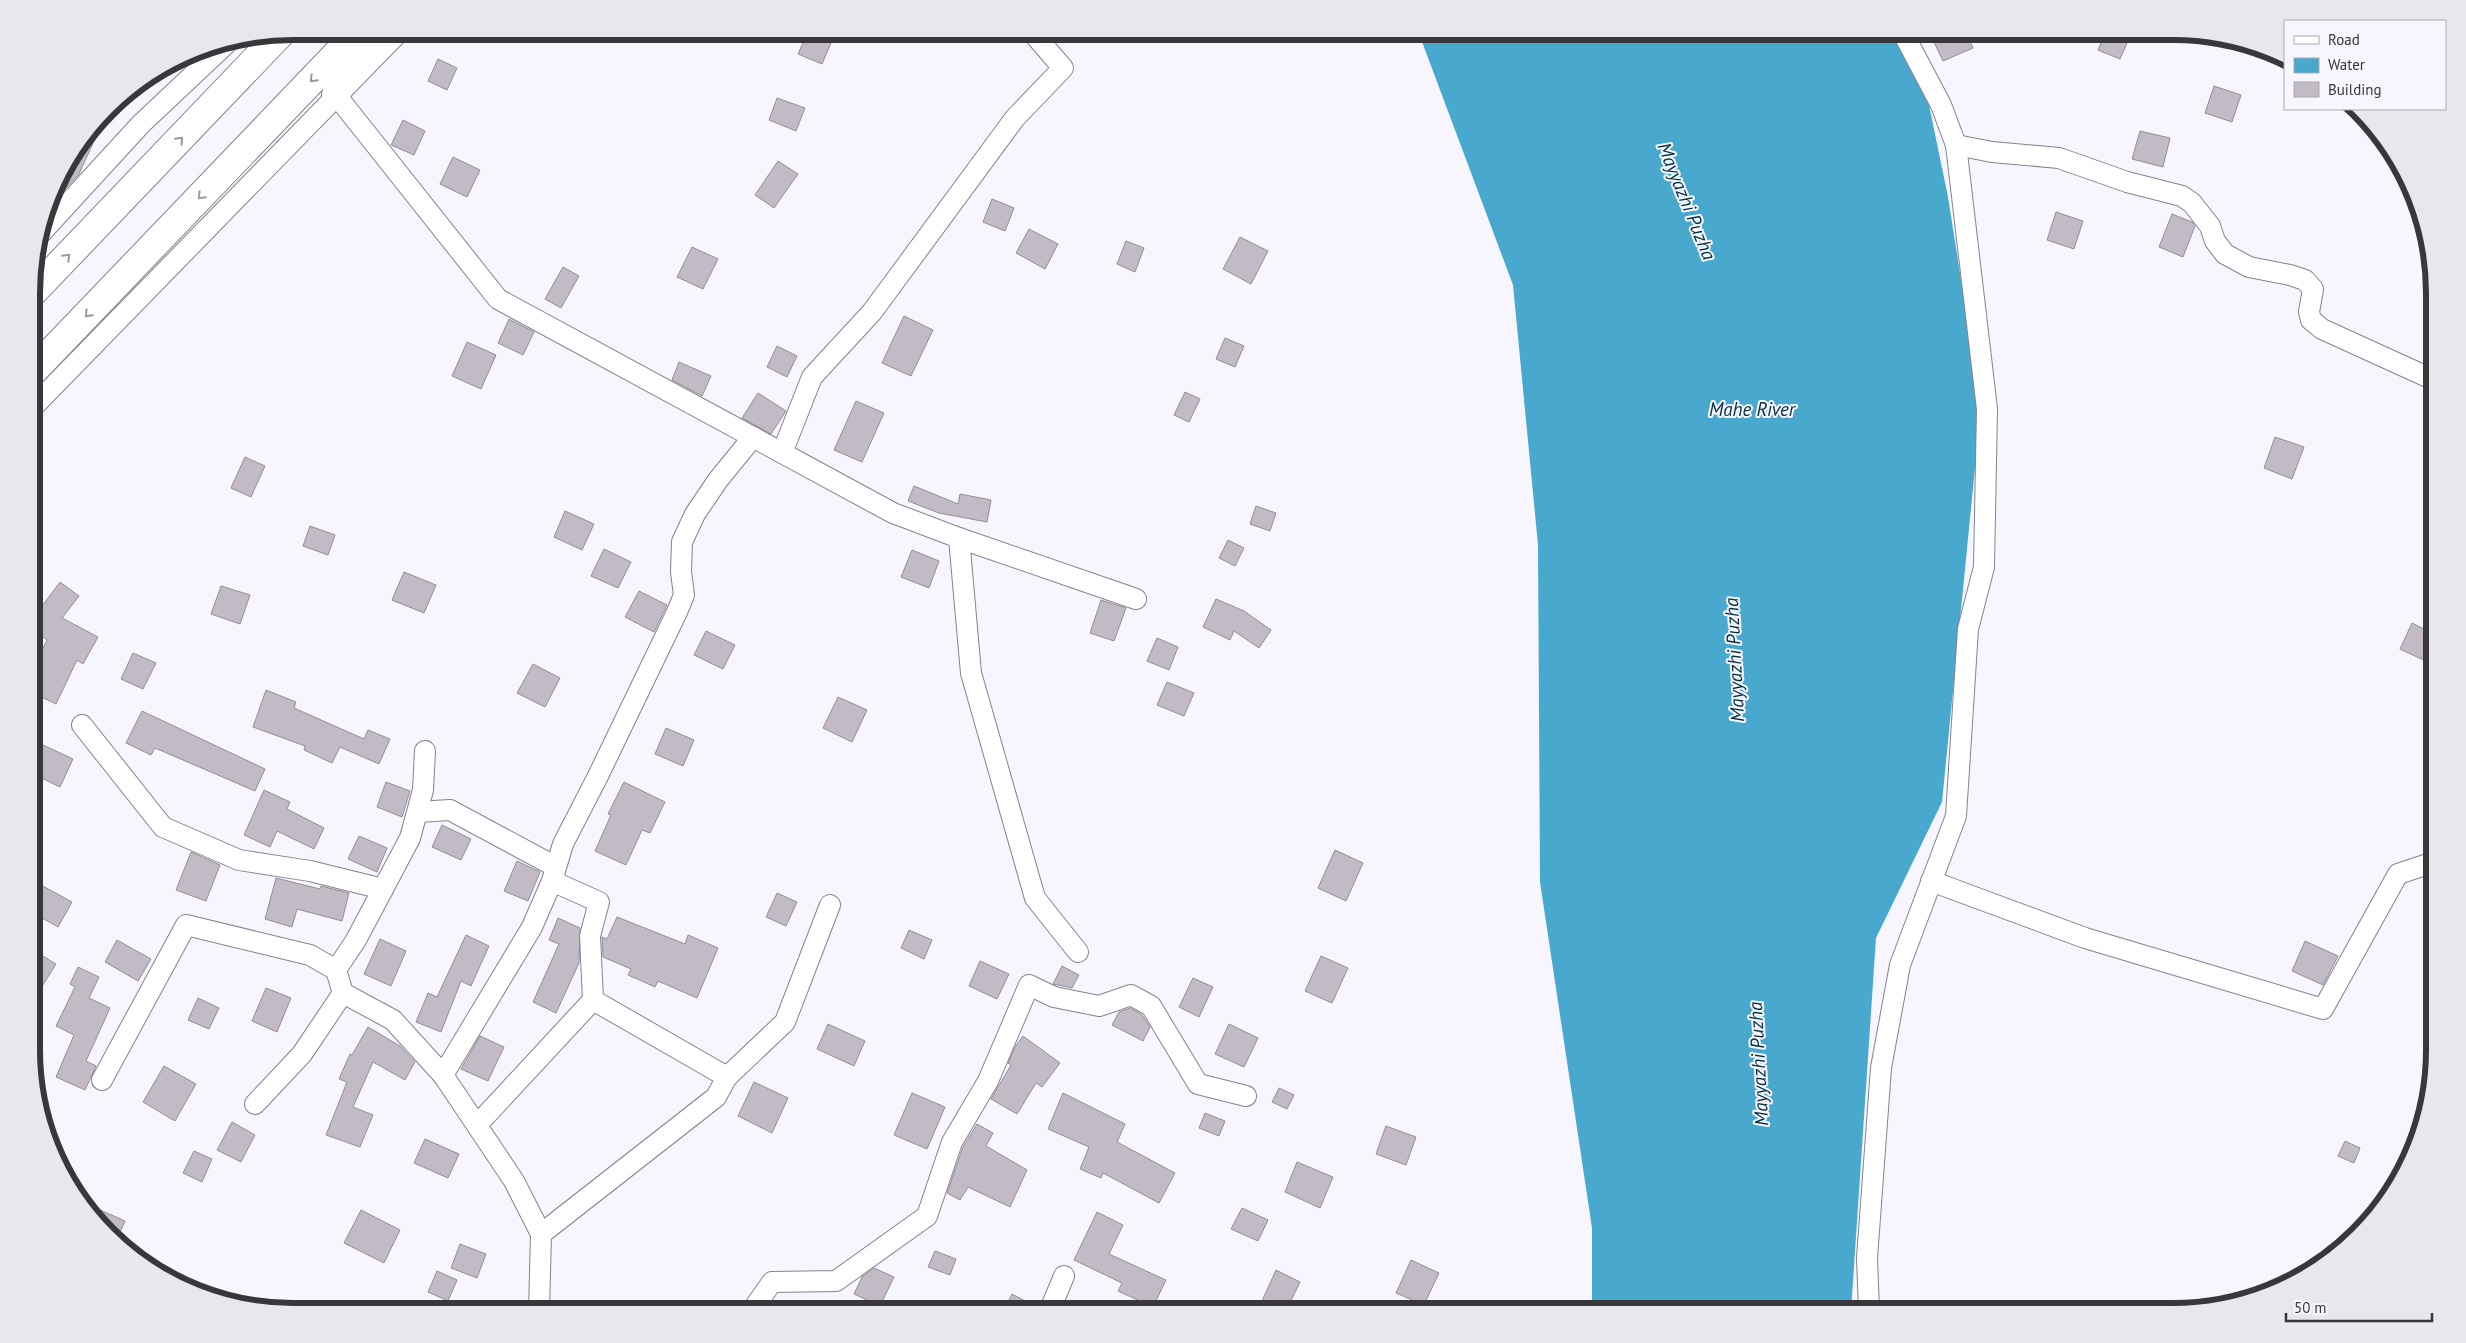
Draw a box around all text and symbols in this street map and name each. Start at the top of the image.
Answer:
legend [2284,20,2446,110]
text: Road [2328,30,2360,49]
text: Water [2328,55,2365,74]
one-way arrow [310,73,319,82]
text: Building [2328,80,2382,99]
one-way arrow [174,136,183,145]
water label: Mayyazhi Puzha [1653,139,1722,264]
one-way arrow [198,191,207,200]
one-way arrow [61,254,70,263]
one-way arrow [85,308,94,317]
water label: Mahe River [1709,397,1797,421]
water label: Mayyazhi Puzha [1719,596,1749,723]
water label: Mayyazhi Puzha [1743,1000,1773,1127]
scale bar [2286,1290,2432,1322]
text: 50 m [2294,1298,2327,1317]

